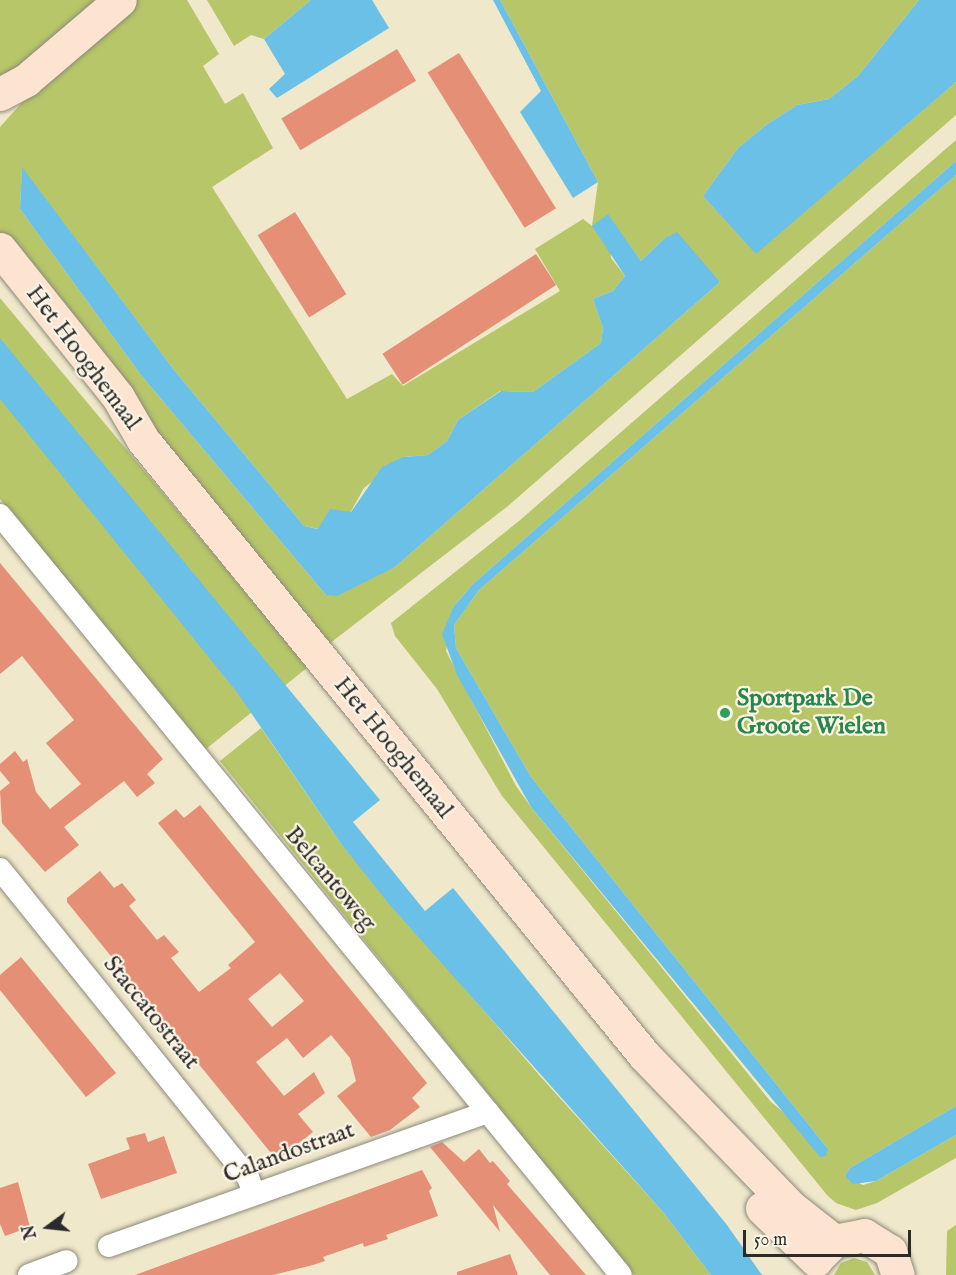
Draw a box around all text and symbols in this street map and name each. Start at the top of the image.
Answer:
street label: Het Hooghemaal [19,280,147,436]
street label: Het Hooghemaal [327,672,459,824]
place label: Sportpark De Groote Wielen [737,685,886,741]
marker: Sportpark De Groote Wielen [718,706,732,720]
street label: Belcantoweg [278,821,382,937]
street label: Staccatostraat [97,951,205,1075]
street label: Calandostraat [219,1116,359,1190]
north arrow [18,1197,78,1257]
scale bar [746,1218,914,1256]
text: N [19,1222,42,1241]
text: 50 m [754,1229,787,1252]

